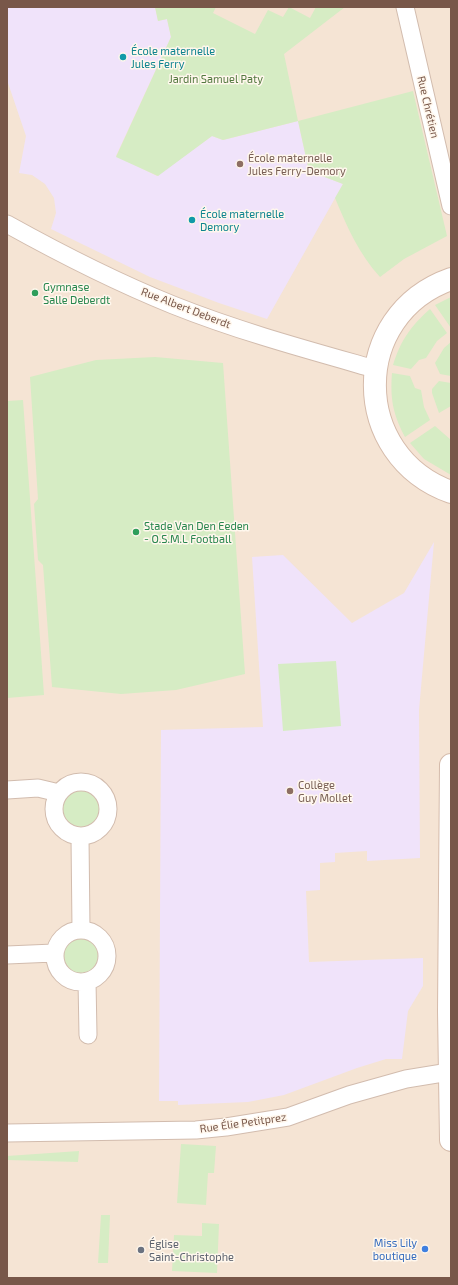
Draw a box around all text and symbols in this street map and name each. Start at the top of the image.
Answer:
place label: École maternelle Jules Ferry [131,44,215,70]
marker: École maternelle Jules Ferry [118,52,128,62]
park label: Jardin Samuel Paty [169,72,263,86]
street label: Rue Chrétien [414,75,442,139]
place label: École maternelle Jules Ferry-Demory [248,151,346,177]
marker: École maternelle Jules Ferry-Demory [235,159,245,169]
place label: École maternelle Demory [200,207,284,233]
marker: École maternelle Demory [187,215,197,225]
place label: Gymnase Salle Deberdt [43,280,110,306]
street label: Rue Albert Deberdt [139,285,233,331]
marker: Gymnase Salle Deberdt [30,288,40,298]
place label: Stade Van Den Eeden - O.S.M.L Football [144,519,249,545]
marker: Stade Van Den Eeden - O.S.M.L Football [131,527,141,537]
place label: Collège Guy Mollet [298,778,352,804]
marker: Collège Guy Mollet [285,786,295,796]
street label: Rue Élie Petitprez [199,1110,287,1136]
place label: Miss Lily boutique [373,1236,417,1262]
place label: Église Saint-Christophe [149,1237,234,1263]
marker: Miss Lily boutique [420,1244,430,1254]
marker: Église Saint-Christophe [136,1245,146,1255]

